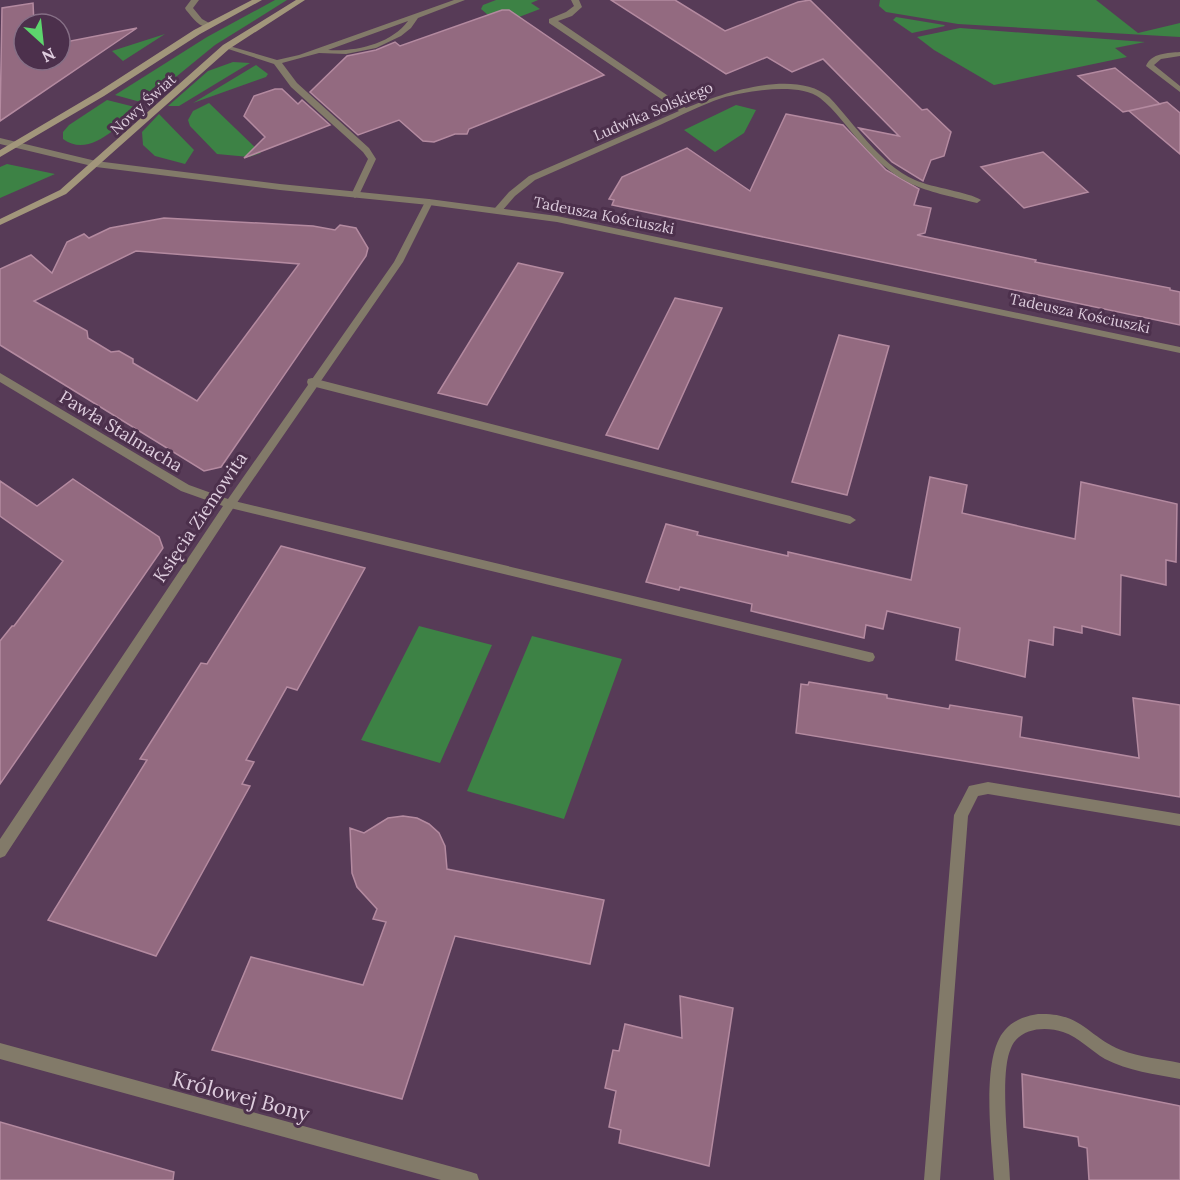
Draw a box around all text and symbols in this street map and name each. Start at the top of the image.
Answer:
north arrow [12,12,72,72]
text: N [39,44,59,67]
street label: Nowy Świat [106,69,180,138]
street label: Ludwika Solskiego [590,77,716,145]
street label: Tadeusza Kościuszki [532,192,676,238]
street label: Tadeusza Kościuszki [1008,289,1152,337]
street label: Pawła Stalmacha [55,385,187,477]
street label: Księcia Ziemowita [148,447,252,587]
street label: Królowej Bony [169,1065,313,1127]

